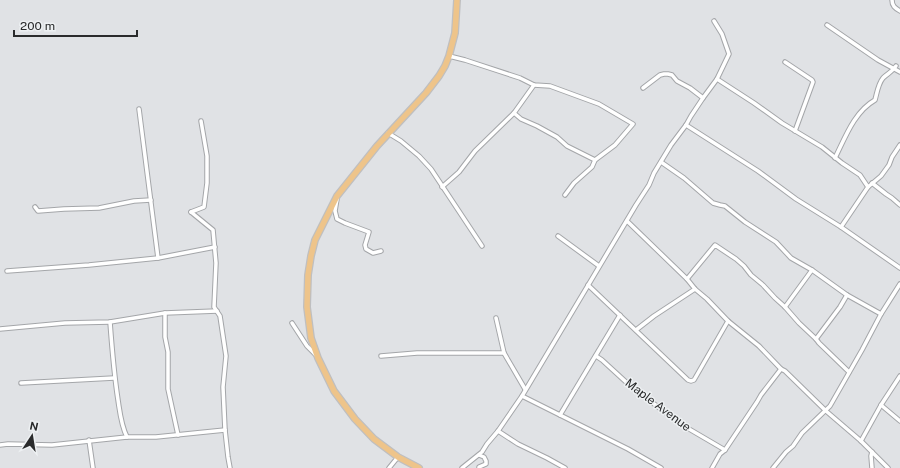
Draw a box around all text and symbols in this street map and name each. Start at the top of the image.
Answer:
scale bar [14,12,137,38]
text: 200 m [20,19,55,33]
street label: Maple Avenue [622,376,694,434]
north arrow [12,416,52,456]
text: N [29,419,40,433]

